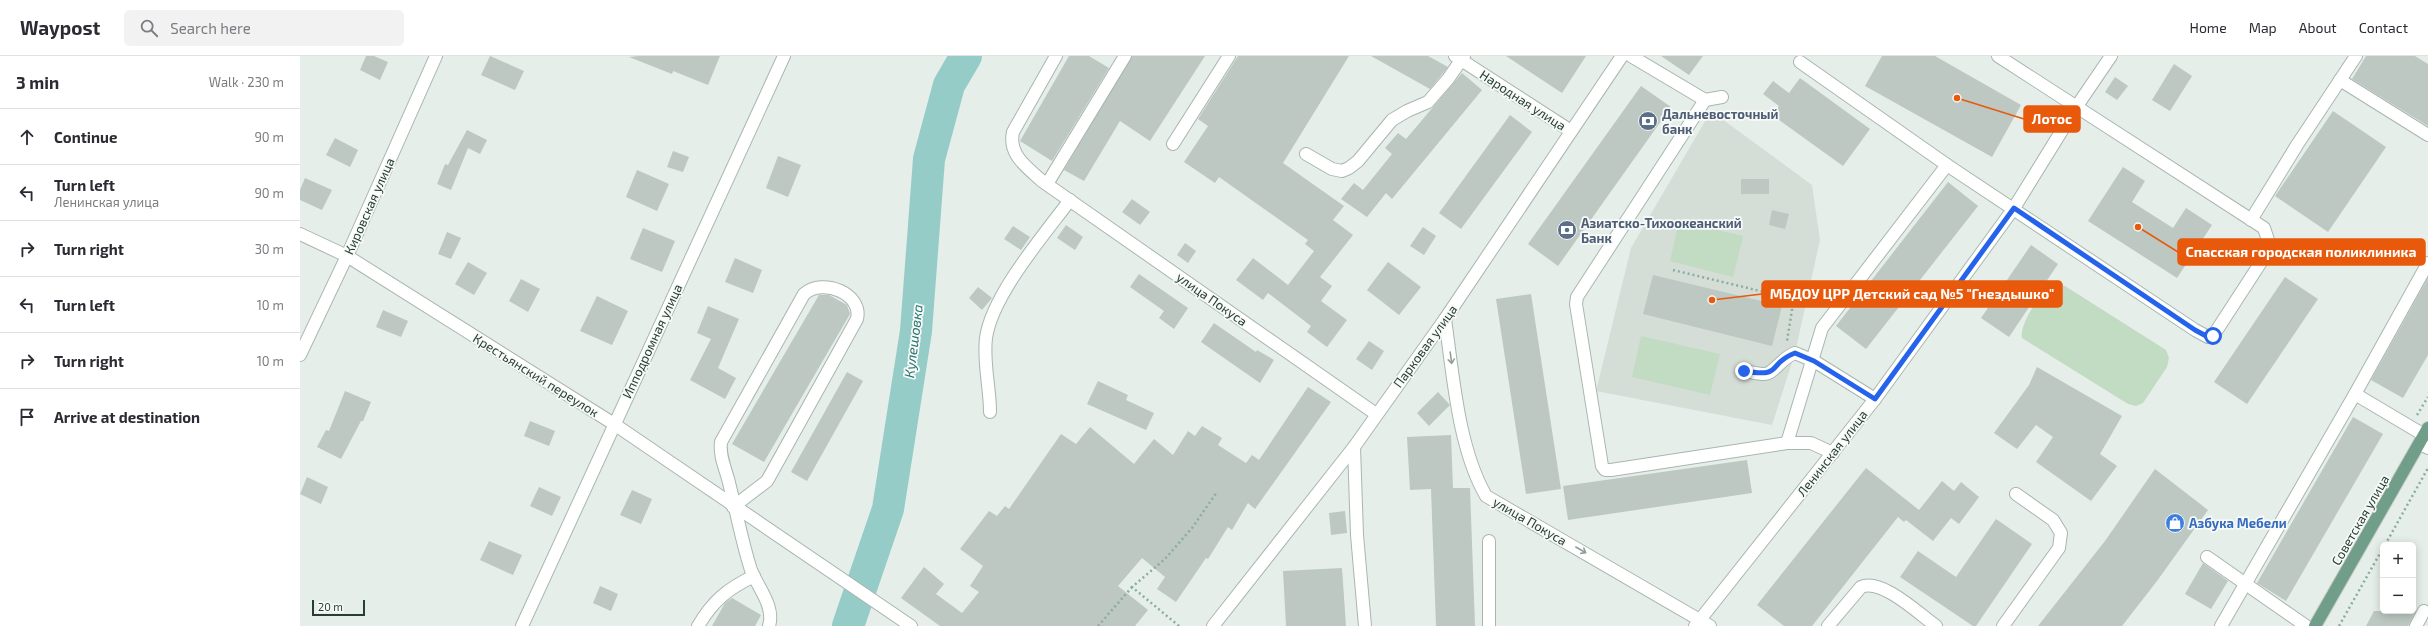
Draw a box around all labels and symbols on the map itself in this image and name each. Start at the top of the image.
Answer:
street label: Народная улица [1477,66,1569,134]
place label: Дальневосточный банк [1662,106,1778,137]
callout: Лотос [2024,106,2080,132]
bank icon: Дальневосточный банк [1637,110,1659,132]
text: Лотос [2032,110,2072,127]
street label: Кировская улица [340,155,398,257]
place label: Азиатско-Тихоокеанский Банк [1581,215,1742,246]
bank icon: Азиатско-Тихоокеанский Банк [1556,219,1578,241]
callout: Спасская городская поликлиника [2178,239,2425,265]
text: Спасская городская поликлиника [2186,243,2416,260]
street label: улица Покуса [1174,269,1250,329]
street label: Ипподромная улица [618,281,686,401]
callout: МБДОУ ЦРР Детский сад №5 "Гнездышко" [1762,281,2062,307]
text: МБДОУ ЦРР Детский сад №5 "Гнездышко" [1770,285,2054,302]
street label: Парковая улица [1390,301,1460,391]
water label: Кулешовка [900,303,926,379]
route start [2204,327,2222,345]
street label: Крестьянский переулок [470,330,602,420]
one-way arrow [1447,351,1455,364]
route end [1735,362,1753,380]
street label: Ленинская улица [1793,407,1871,499]
street label: Советская улица [2328,472,2392,568]
street label: улица Покуса [1490,493,1570,549]
shop icon: Азбука Мебели [2164,512,2186,534]
place label: Азбука Мебели [2189,515,2287,531]
one-way arrow [1575,547,1587,554]
scale bar [312,598,365,617]

